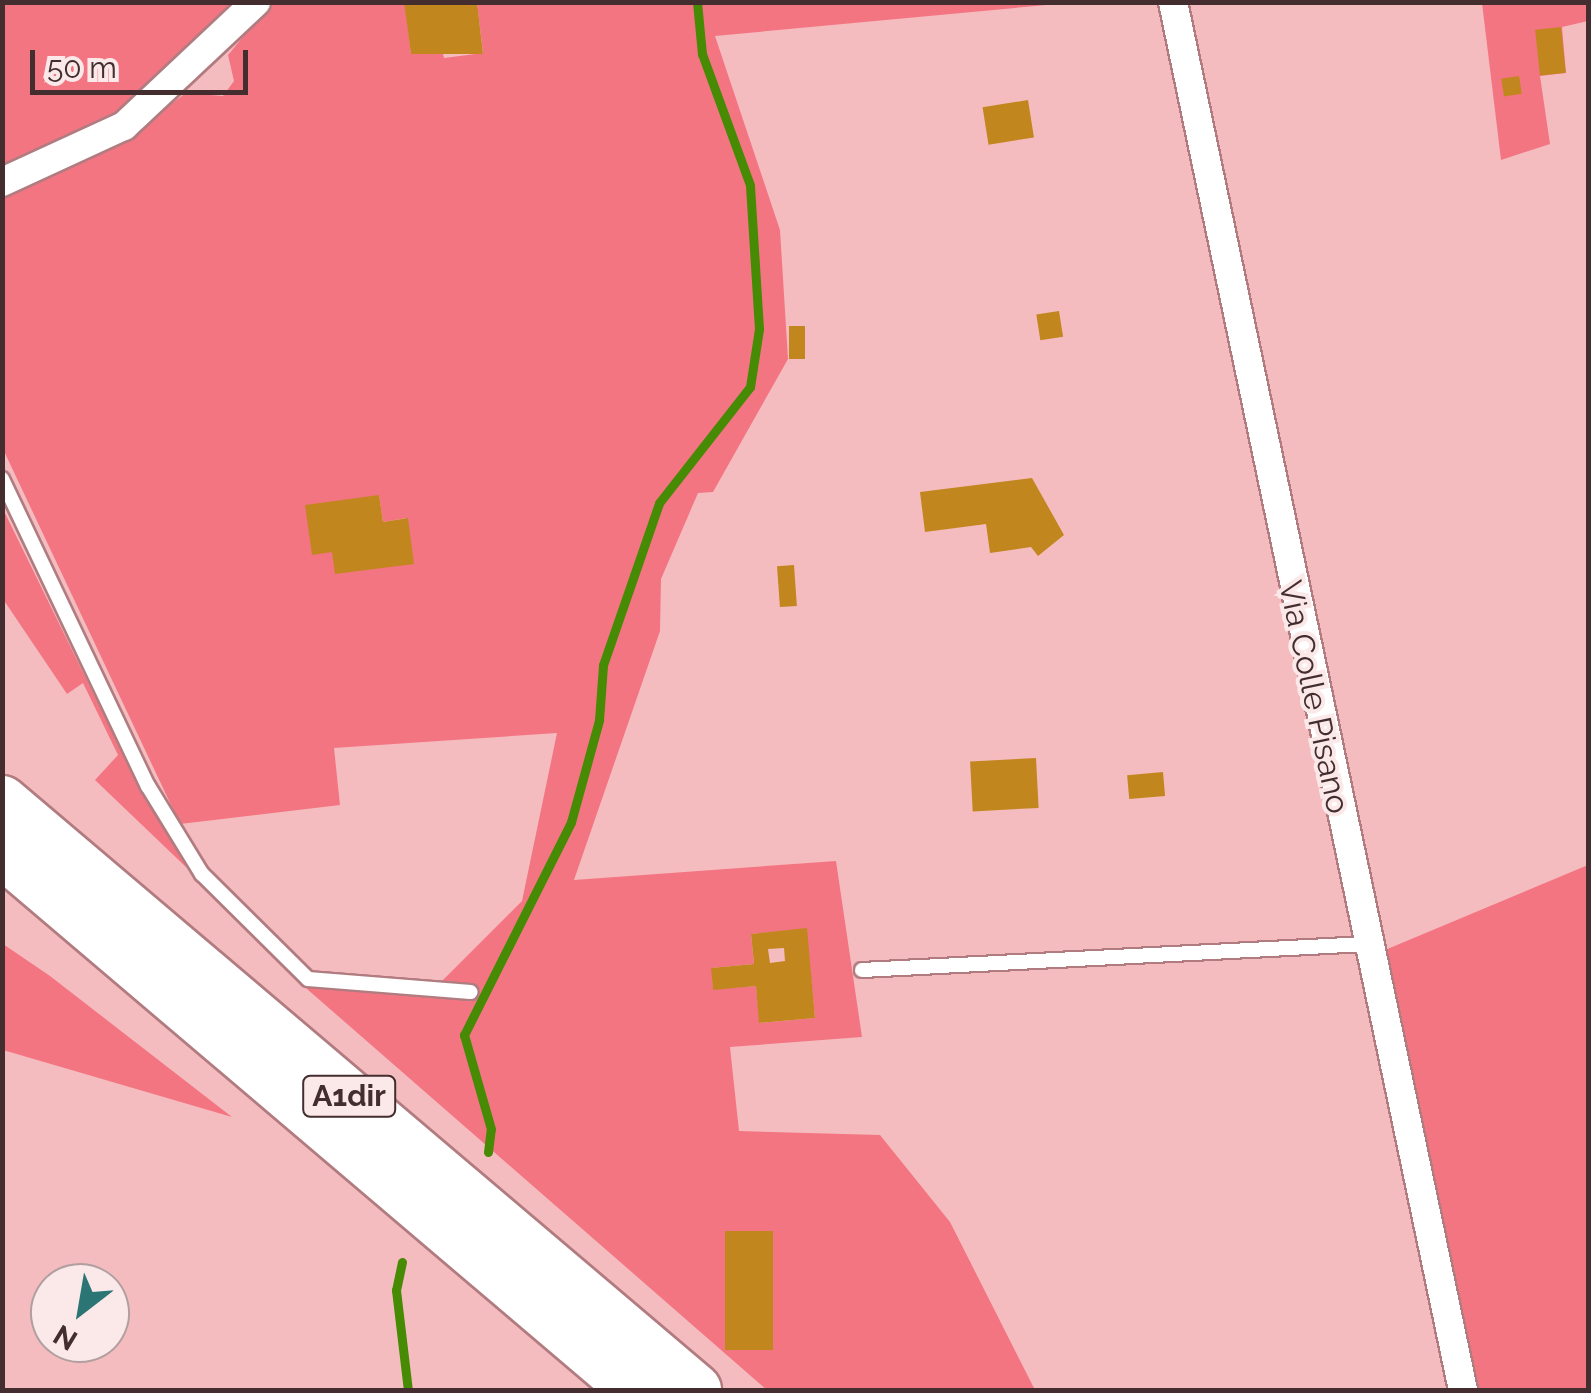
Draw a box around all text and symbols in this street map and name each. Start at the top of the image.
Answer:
scale bar [35,30,252,92]
text: 50 m [47,50,117,85]
street label: Via Colle Pisano [1271,577,1357,817]
road number: A1dir [302,1071,396,1121]
north arrow [30,1263,130,1363]
text: N [48,1318,83,1357]

